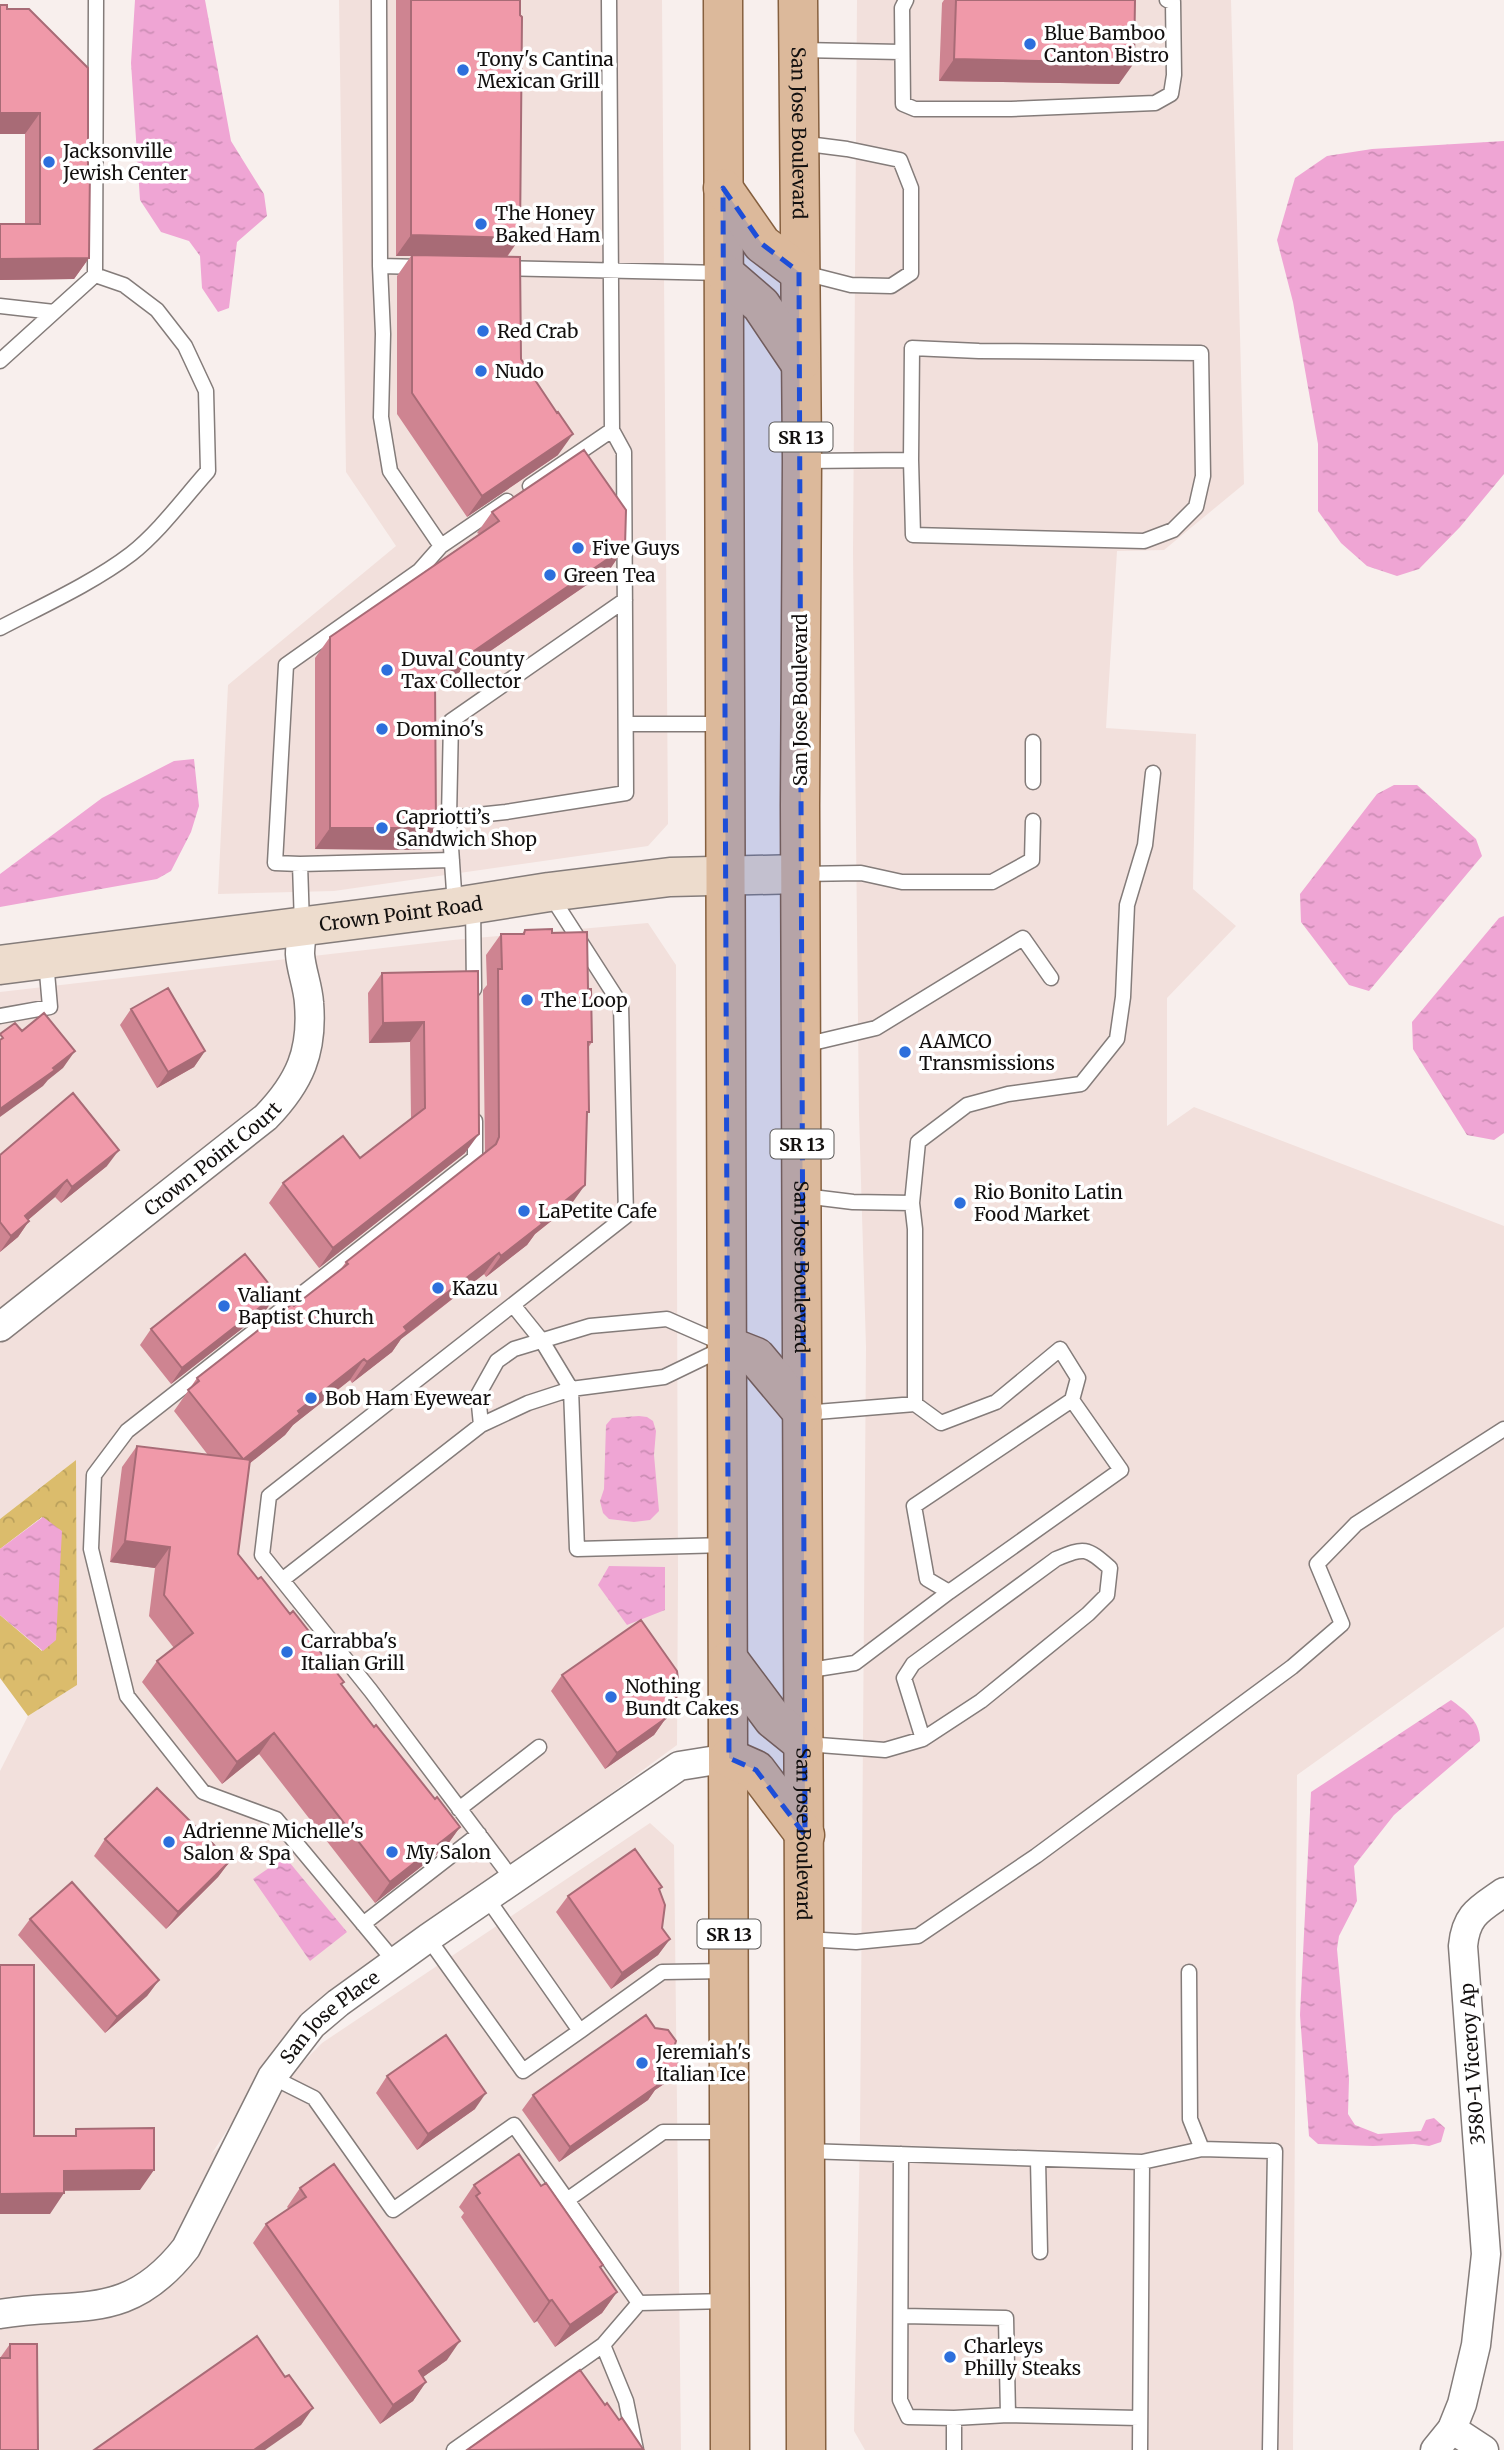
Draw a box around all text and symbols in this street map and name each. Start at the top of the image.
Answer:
place label: Blue Bamboo Canton Bistro [1044,21,1169,67]
marker: Blue Bamboo Canton Bistro [1022,36,1038,52]
street label: San Jose Boulevard [786,46,812,220]
place label: Tony's Cantina Mexican Grill [477,47,614,93]
marker: Tony's Cantina Mexican Grill [455,62,471,78]
place label: Jacksonville Jewish Center [62,139,188,185]
marker: Jacksonville Jewish Center [41,154,57,170]
place label: The Honey Baked Ham [495,201,600,247]
marker: The Honey Baked Ham [473,216,489,232]
place label: Red Crab [497,319,578,343]
marker: Red Crab [475,323,491,339]
place label: Nudo [495,359,544,383]
marker: Nudo [473,363,489,379]
road number: SR 13 [770,422,832,452]
place label: Five Guys [592,536,680,560]
marker: Five Guys [570,540,586,556]
place label: Green Tea [564,563,656,587]
marker: Green Tea [542,567,558,583]
street label: San Jose Boulevard [788,614,812,786]
place label: Duval County Tax Collector [401,647,525,693]
marker: Duval County Tax Collector [379,662,395,678]
place label: Domino's [396,717,484,741]
marker: Domino's [374,721,390,737]
place label: Capriotti’s Sandwich Shop [396,805,537,851]
marker: Capriotti’s Sandwich Shop [374,820,390,836]
street label: Crown Point Road [318,891,484,936]
place label: The Loop [541,988,628,1012]
marker: The Loop [519,992,535,1008]
place label: AAMCO Transmissions [918,1029,1055,1075]
marker: AAMCO Transmissions [897,1044,913,1060]
street label: Crown Point Court [139,1096,287,1221]
road number: SR 13 [770,1129,834,1158]
place label: Rio Bonito Latin Food Market [974,1180,1123,1226]
street label: San Jose Boulevard [789,1181,814,1353]
marker: Rio Bonito Latin Food Market [952,1195,968,1211]
place label: LaPetite Cafe [538,1199,657,1223]
marker: LaPetite Cafe [516,1203,532,1219]
place label: Kazu [452,1276,498,1300]
marker: Kazu [430,1280,446,1296]
place label: Valiant Baptist Church [237,1283,374,1329]
marker: Valiant Baptist Church [216,1298,232,1314]
place label: Bob Ham Eyewear [325,1386,491,1410]
marker: Bob Ham Eyewear [303,1390,319,1406]
place label: Carrabba's Italian Grill [301,1629,405,1675]
marker: Carrabba's Italian Grill [279,1644,295,1660]
place label: Nothing Bundt Cakes [625,1674,739,1720]
marker: Nothing Bundt Cakes [603,1689,619,1705]
street label: San Jose Boulevard [791,1748,816,1920]
place label: Adrienne Michelle's Salon & Spa [182,1819,364,1865]
marker: Adrienne Michelle's Salon & Spa [161,1834,177,1850]
place label: My Salon [406,1840,491,1864]
marker: My Salon [384,1844,400,1860]
road number: SR 13 [698,1920,760,1948]
street label: San Jose Place [275,1965,384,2069]
street label: 3580-1 Viceroy Ap [1454,1982,1490,2146]
place label: Jeremiah's Italian Ice [655,2040,751,2086]
marker: Jeremiah's Italian Ice [634,2055,650,2071]
place label: Charleys Philly Steaks [964,2334,1081,2380]
marker: Charleys Philly Steaks [942,2349,958,2365]

